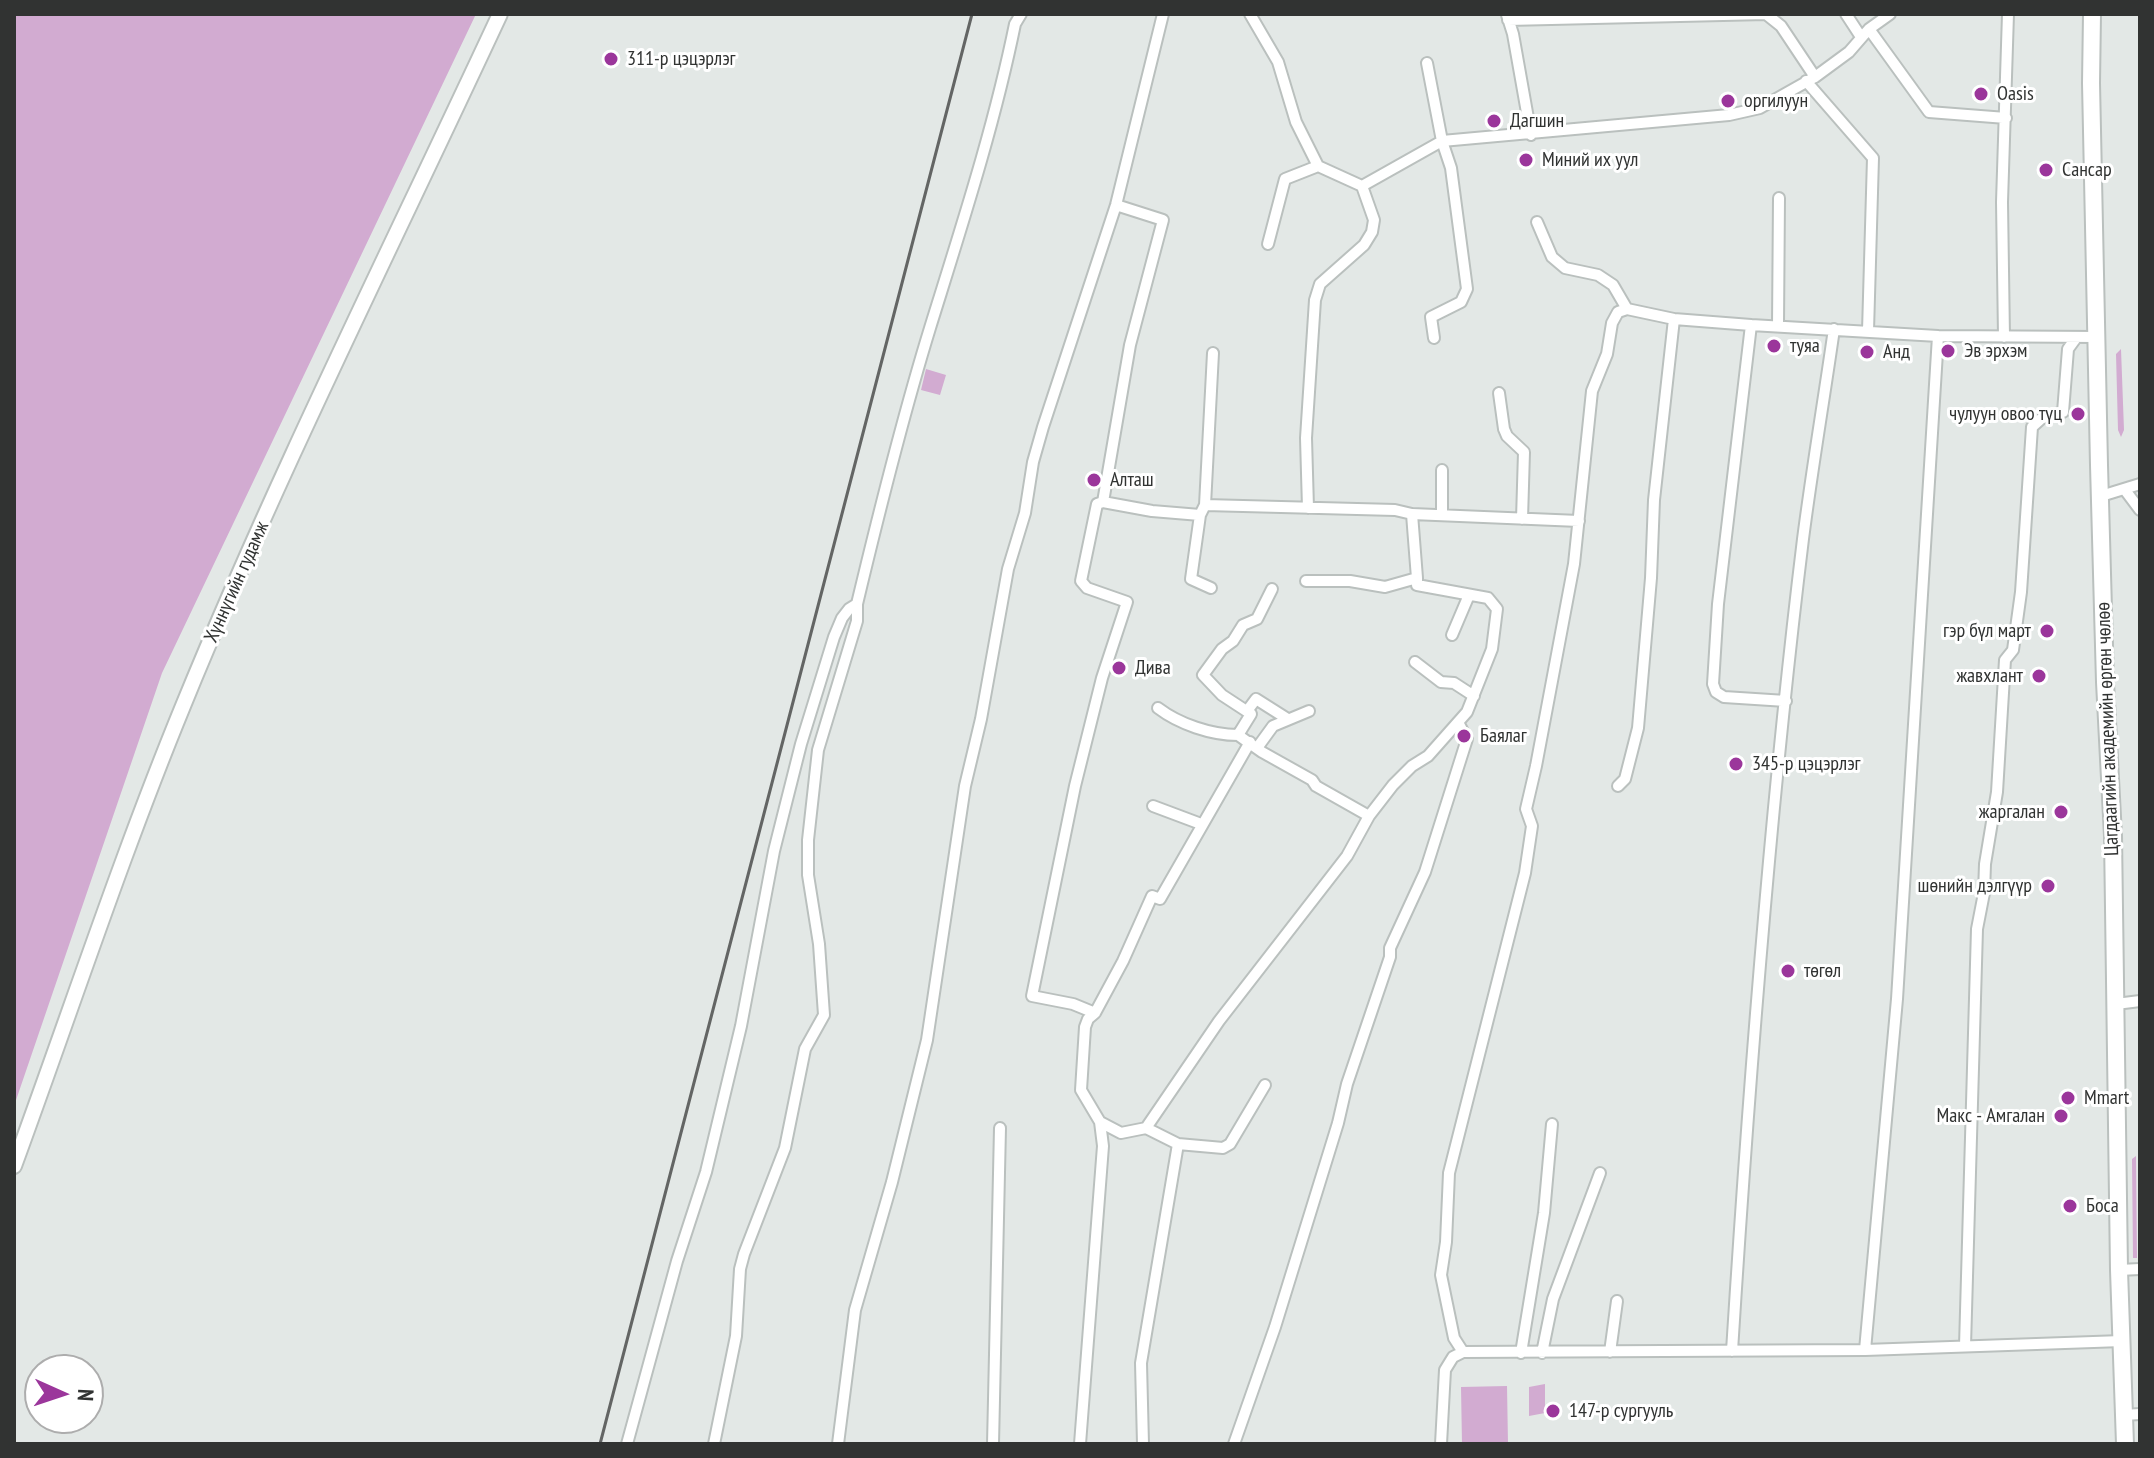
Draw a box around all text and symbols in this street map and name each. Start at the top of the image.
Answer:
place label: 311-р цэцэрлэг [627,47,736,71]
marker: 311-р цэцэрлэг [602,50,620,68]
place label: Oasis [1997,82,2034,106]
marker: Oasis [1972,85,1990,103]
place label: оргилуун [1744,89,1808,113]
marker: оргилуун [1719,92,1737,110]
place label: Дагшин [1510,109,1564,133]
marker: Дагшин [1485,112,1503,130]
place label: Миний их уул [1542,148,1638,172]
marker: Миний их уул [1517,151,1535,169]
place label: Сансар [2062,158,2112,182]
marker: Сансар [2037,161,2055,179]
place label: туяа [1790,334,1820,358]
marker: туяа [1765,337,1783,355]
place label: Эв эрхэм [1964,339,2028,363]
place label: Анд [1883,340,1910,364]
marker: Эв эрхэм [1939,342,1957,360]
marker: Анд [1858,343,1876,361]
place label: чулуун овоо түц [1949,402,2062,426]
marker: чулуун овоо түц [2069,405,2087,423]
place label: Алташ [1110,468,1154,492]
marker: Алташ [1085,471,1103,489]
street label: Хүннүгийн гудамж [200,518,274,646]
street label: Цагдаагийн академийн өргөн чөлөө [2092,602,2124,856]
place label: гэр бүл март [1943,619,2031,643]
marker: гэр бүл март [2038,622,2056,640]
place label: Дива [1135,656,1171,680]
marker: Дива [1110,659,1128,677]
place label: жавхлант [1956,664,2023,688]
marker: жавхлант [2030,667,2048,685]
place label: Баялаг [1480,724,1527,748]
marker: Баялаг [1455,727,1473,745]
place label: 345-р цэцэрлэг [1752,752,1861,776]
marker: 345-р цэцэрлэг [1727,755,1745,773]
place label: жаргалан [1979,800,2045,824]
marker: жаргалан [2052,803,2070,821]
place label: шөнийн дэлгүүр [1918,874,2032,898]
marker: шөнийн дэлгүүр [2039,877,2057,895]
place label: төгөл [1804,959,1841,983]
marker: төгөл [1779,962,1797,980]
place label: Mmart [2084,1086,2129,1110]
marker: Mmart [2059,1089,2077,1107]
place label: Макс - Амгалан [1937,1104,2045,1128]
marker: Макс - Амгалан [2052,1107,2070,1125]
place label: Боса [2086,1194,2119,1218]
marker: Боса [2061,1197,2079,1215]
north arrow [24,1354,104,1434]
text: N [72,1388,100,1402]
place label: 147-р сургууль [1569,1399,1673,1423]
marker: 147-р сургууль [1544,1402,1562,1420]

